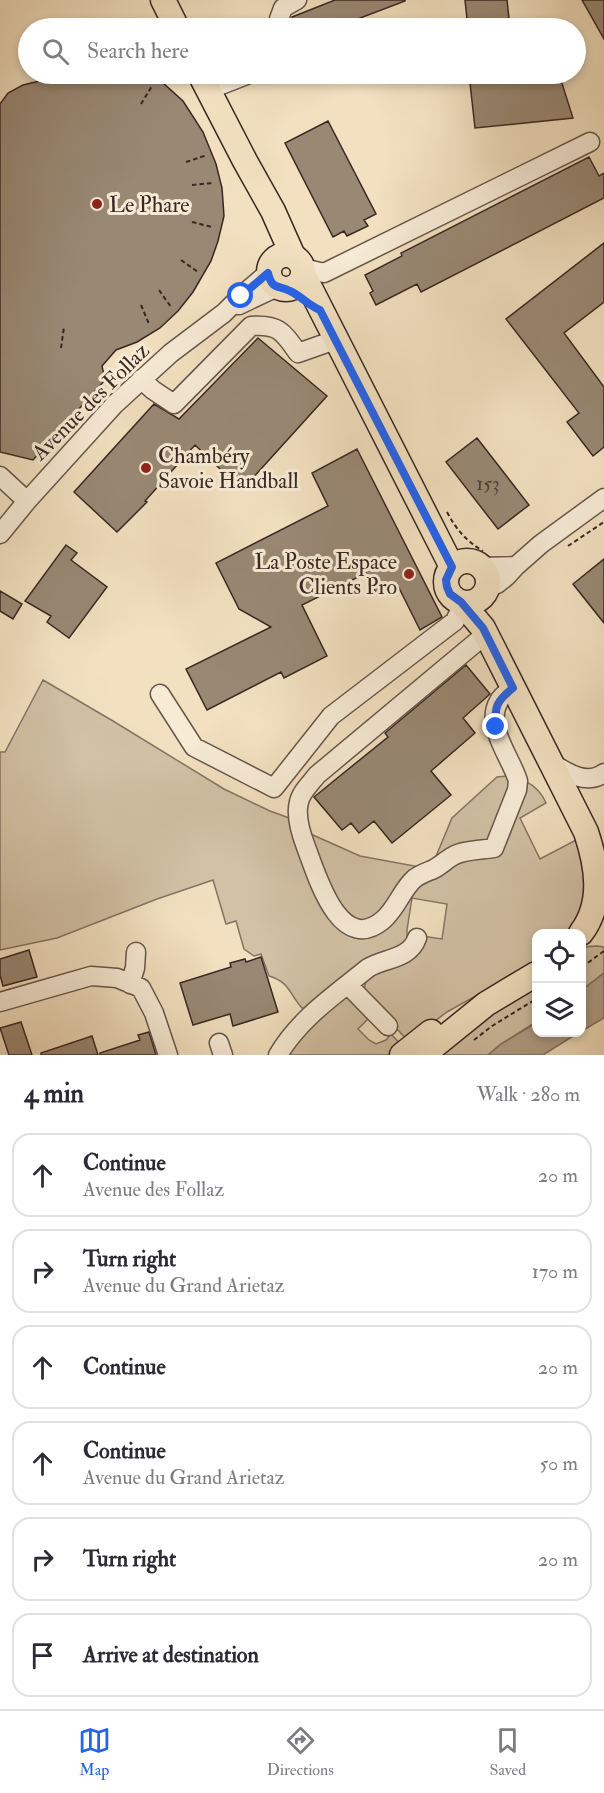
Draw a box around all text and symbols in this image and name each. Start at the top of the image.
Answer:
search box [18,18,586,84]
icon: search [39,35,72,68]
text: Search here [87,37,189,65]
place label: Le Phare [109,191,190,219]
marker: Le Phare [90,197,104,211]
route start [227,282,253,308]
street label: Avenue des Follaz [25,337,156,467]
place label: Chambéry Savoie Handball [158,442,299,495]
marker: Chambéry Savoie Handball [139,461,153,475]
house number: 153 [476,471,500,496]
place label: La Poste Espace Clients Pro [254,548,397,601]
marker: La Poste Espace Clients Pro [402,567,416,581]
route end [482,713,508,739]
map controls [532,929,586,1037]
button: locate [532,929,586,983]
button: layers [532,983,586,1037]
text: 4 min [24,1078,84,1110]
text: Walk · 280 m [477,1082,580,1107]
text: Continue [83,1149,166,1177]
icon: ahead [26,1159,59,1192]
text: 20 m [538,1163,578,1188]
text: Avenue des Follaz [83,1177,224,1202]
text: Turn right [83,1245,176,1273]
icon: right [26,1255,59,1288]
text: 170 m [532,1259,578,1284]
text: Avenue du Grand Arietaz [83,1273,284,1298]
icon: ahead [26,1351,59,1384]
text: Continue [83,1353,166,1381]
text: 20 m [538,1355,578,1380]
text: Continue [83,1437,166,1465]
icon: ahead [26,1447,59,1480]
text: 50 m [539,1451,578,1476]
text: Avenue du Grand Arietaz [83,1465,284,1490]
icon: right [26,1543,59,1576]
text: Turn right [83,1545,176,1573]
text: 20 m [538,1547,578,1572]
icon: arrive [26,1639,59,1672]
text: Arrive at destination [83,1641,259,1669]
tab: Map [78,1724,111,1780]
tab: Directions [267,1724,334,1780]
tab: Saved [490,1724,526,1780]

